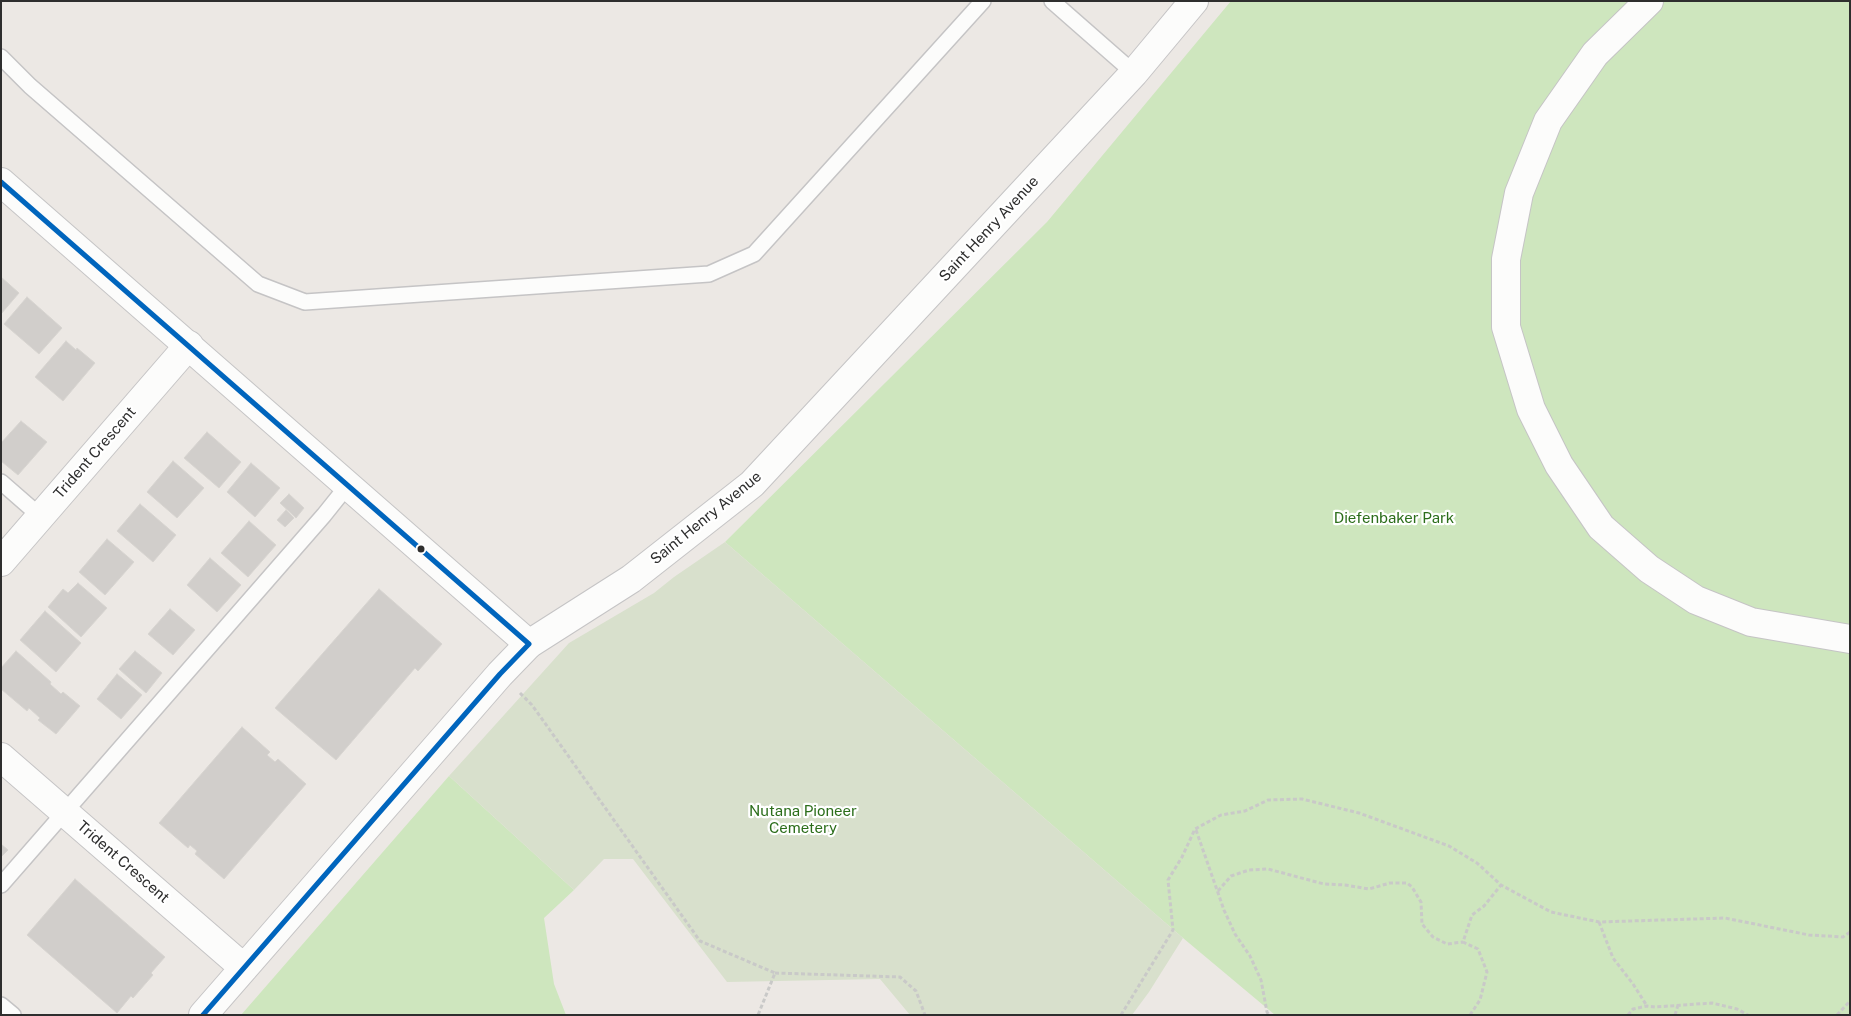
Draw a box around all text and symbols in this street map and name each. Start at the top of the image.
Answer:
street label: Saint Henry Avenue [935,173,1043,285]
street label: Trident Crescent [50,403,140,503]
street label: Saint Henry Avenue [647,468,765,568]
park label: Diefenbaker Park [1334,509,1454,527]
unlabelled marker [416,544,426,554]
park label: Nutana Pioneer Cemetery [749,802,857,837]
street label: Trident Crescent [73,817,173,907]

